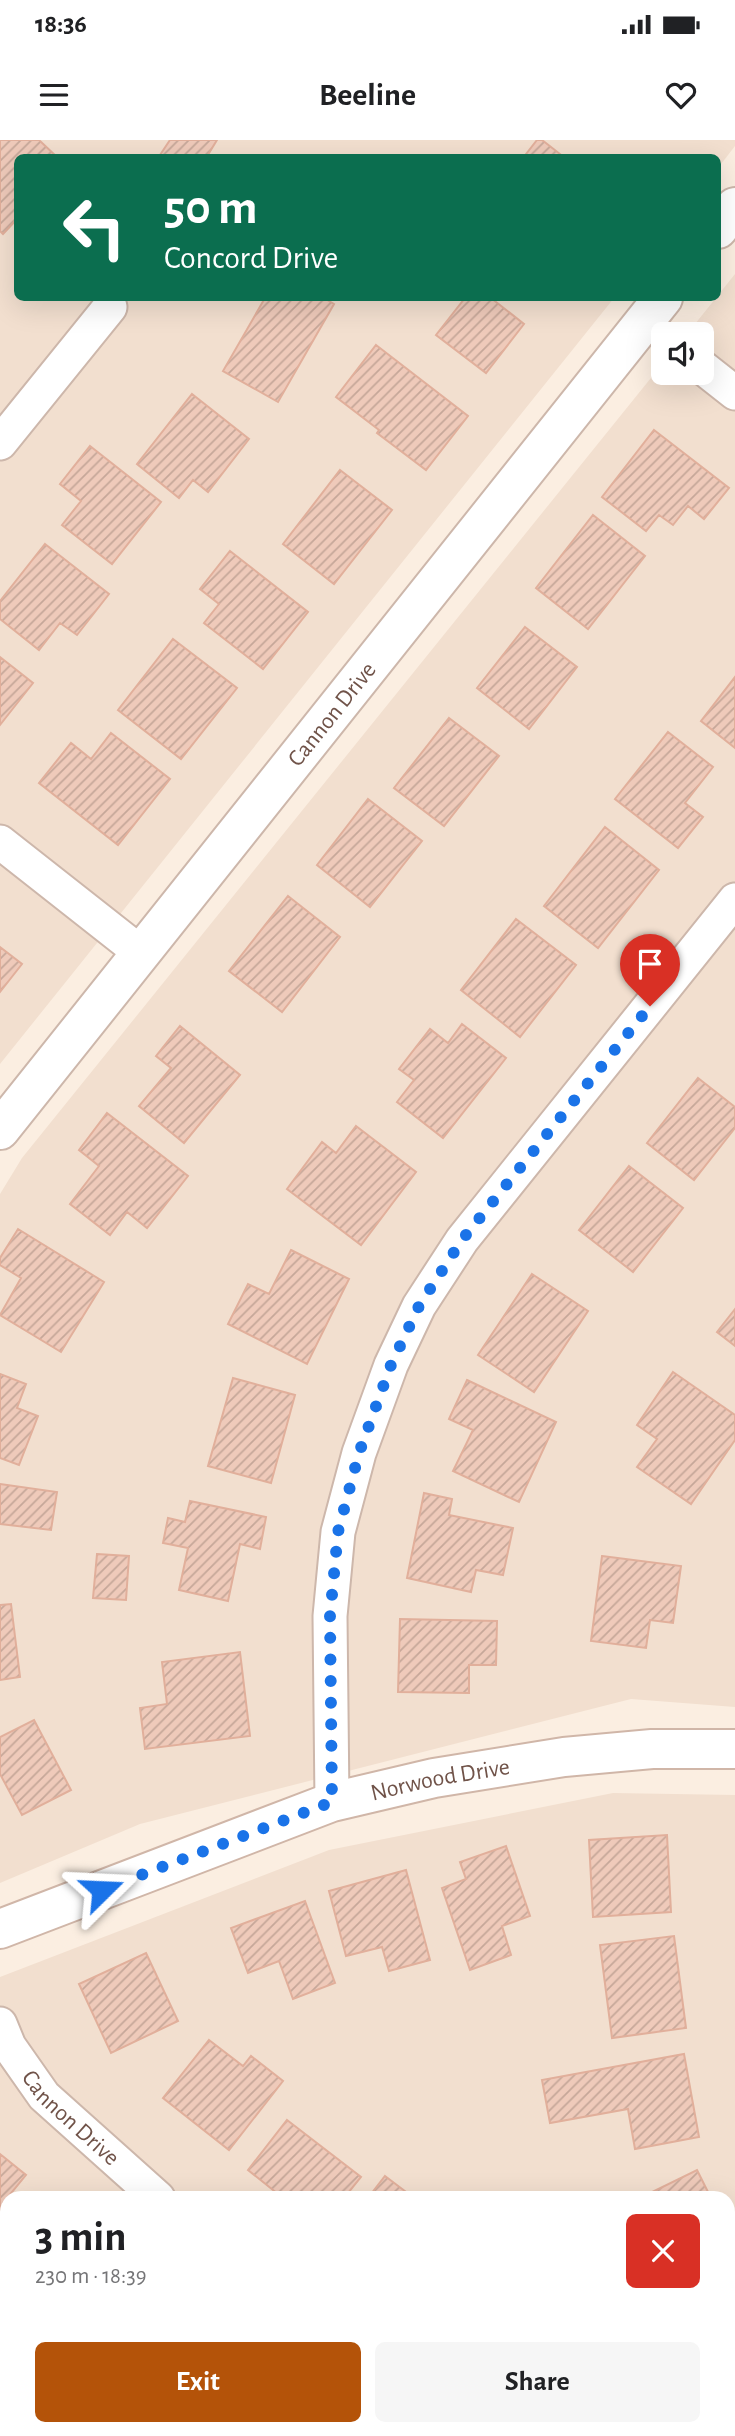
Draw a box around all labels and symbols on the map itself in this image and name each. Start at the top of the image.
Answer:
street label: Cannon Drive [284,658,381,771]
pin [620,934,680,1006]
street label: Norwood Drive [368,1755,512,1806]
position arrow [65,1853,139,1927]
street label: Cannon Drive [17,2066,124,2170]

